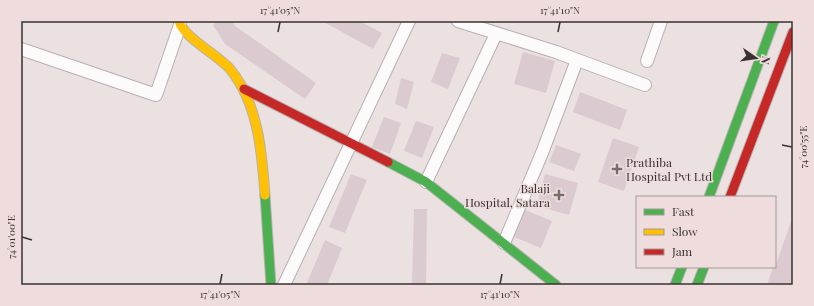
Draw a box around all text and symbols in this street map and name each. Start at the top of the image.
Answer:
text: 17°41'05"N [260,3,300,17]
text: 17°41'10"N [540,3,580,17]
north arrow [736,38,776,78]
text: N [758,55,774,66]
text: 74°00'55"E [796,126,810,168]
place label: Prathiba Hospital Pvt Ltd [626,154,712,184]
marker: Prathiba Hospital Pvt Ltd [611,163,623,175]
place label: Balaji Hospital, Satara [465,180,550,210]
marker: Balaji Hospital, Satara [553,189,565,201]
legend [636,196,776,268]
text: Fast [672,203,695,219]
text: 74°01'00"E [4,215,18,259]
text: Slow [672,223,698,239]
text: Jam [671,243,693,259]
text: 17°41'05"N [200,287,240,301]
text: 17°41'10"N [480,287,520,301]

